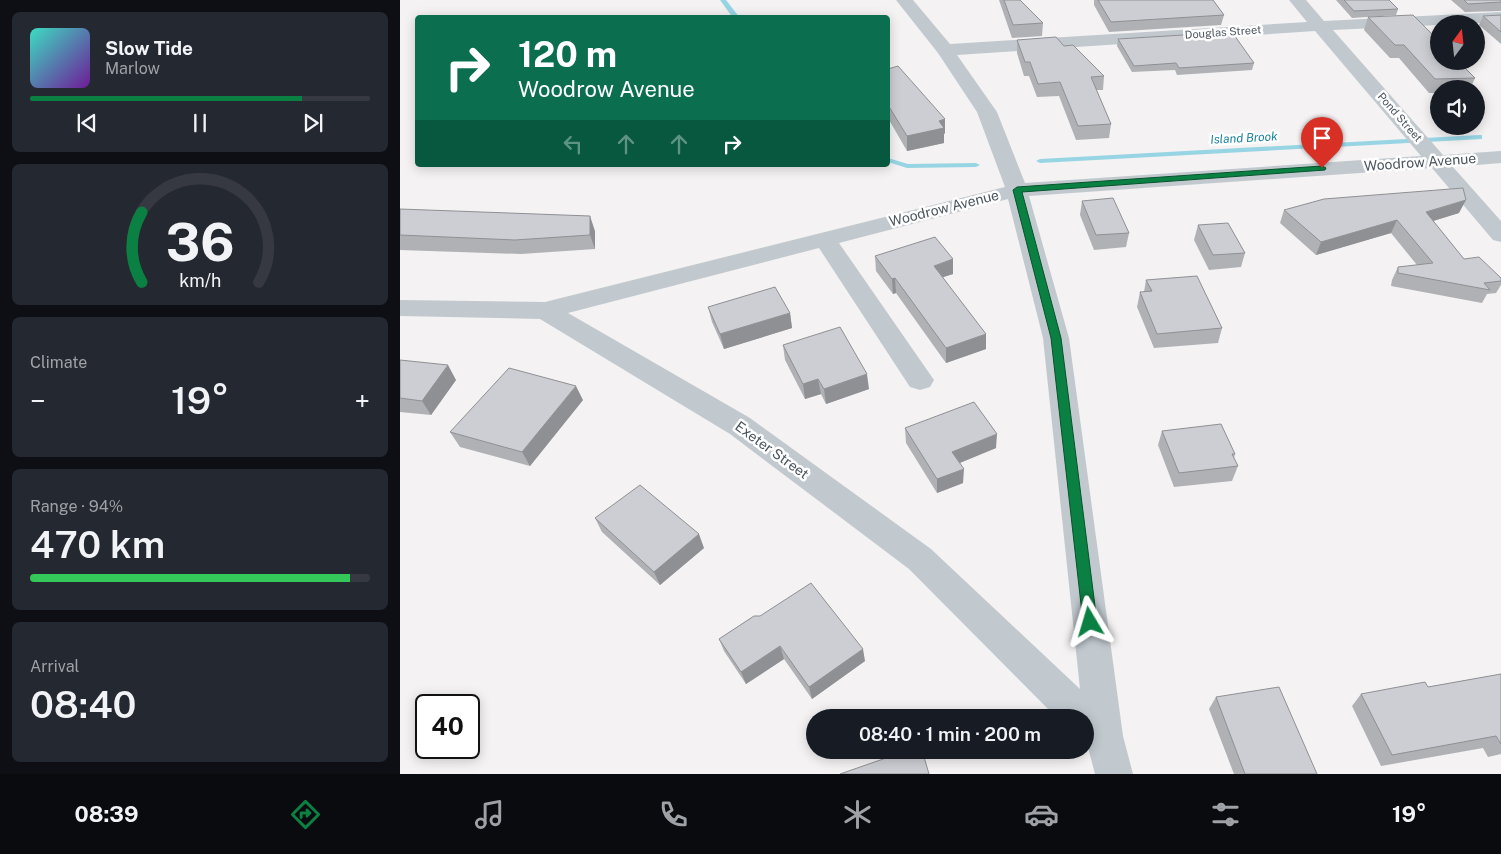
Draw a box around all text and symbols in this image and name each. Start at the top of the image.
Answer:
north arrow [1430,15,1485,70]
map controls [1430,15,1485,135]
street label: Douglas Street [1184,23,1262,41]
text: 120 m [518,34,617,75]
icon: right [435,35,500,100]
text: Slow Tide [105,37,193,59]
text: Marlow [105,59,160,78]
text: Woodrow Avenue [518,76,695,102]
button: sound [1430,80,1485,135]
street label: Pond Street [1376,90,1424,144]
icon: previous [73,109,101,137]
icon: pause [186,109,214,137]
icon: next [299,109,327,137]
pin [1301,117,1343,168]
icon: arrive [1308,124,1336,152]
water label: Island Brook [1210,129,1279,147]
icon: left [559,130,587,158]
icon: ahead [612,130,640,158]
icon: ahead [665,130,693,158]
icon: right [718,130,746,158]
street label: Woodrow Avenue [1363,150,1477,174]
street label: Woodrow Avenue [887,187,1001,229]
text: 36 [166,212,234,273]
text: km/h [179,270,221,291]
text: Climate [30,353,87,372]
text: 19° [171,378,229,423]
text: − [30,384,46,417]
text: + [354,384,370,417]
street label: Exeter Street [732,418,812,482]
text: Range · 94% [30,497,123,516]
text: 470 km [30,522,165,567]
position arrow [1063,595,1115,647]
text: Arrival [30,657,79,676]
text: 08:40 [30,682,137,727]
speed limit sign: 40 [415,694,480,759]
text: 08:40 · 1 min · 200 m [859,723,1041,745]
icon: directions [288,797,323,832]
icon: music [472,797,507,832]
icon: phone [656,797,691,832]
icon: climate [840,797,875,832]
icon: car [1024,797,1059,832]
icon: filters [1208,797,1243,832]
text: 08:39 [75,801,138,827]
text: 19° [1392,801,1426,827]

